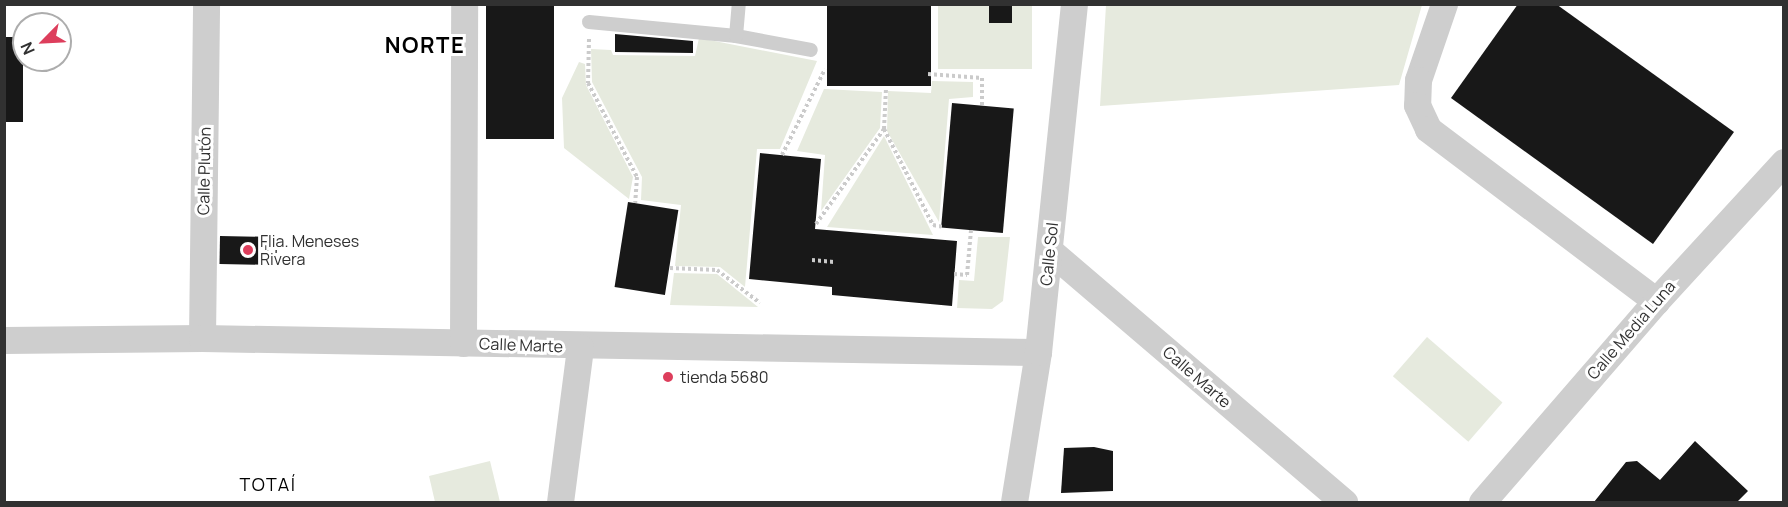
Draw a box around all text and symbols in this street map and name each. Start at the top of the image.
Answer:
north arrow [12,12,72,72]
district label: NORTE [385,33,465,59]
text: N [15,39,40,58]
street label: Calle Plutón [194,127,214,215]
street label: Calle Sol [1036,221,1062,287]
place label: Flia. Meneses Rivera [260,231,359,269]
marker: Flia. Meneses Rivera [241,243,255,257]
street label: Calle Media Luna [1583,277,1679,383]
street label: Calle Marte [479,334,563,356]
street label: Calle Marte [1159,342,1235,412]
place label: tienda 5680 [680,367,768,387]
marker: tienda 5680 [661,370,675,384]
district label: TOTAÍ [240,473,296,495]

